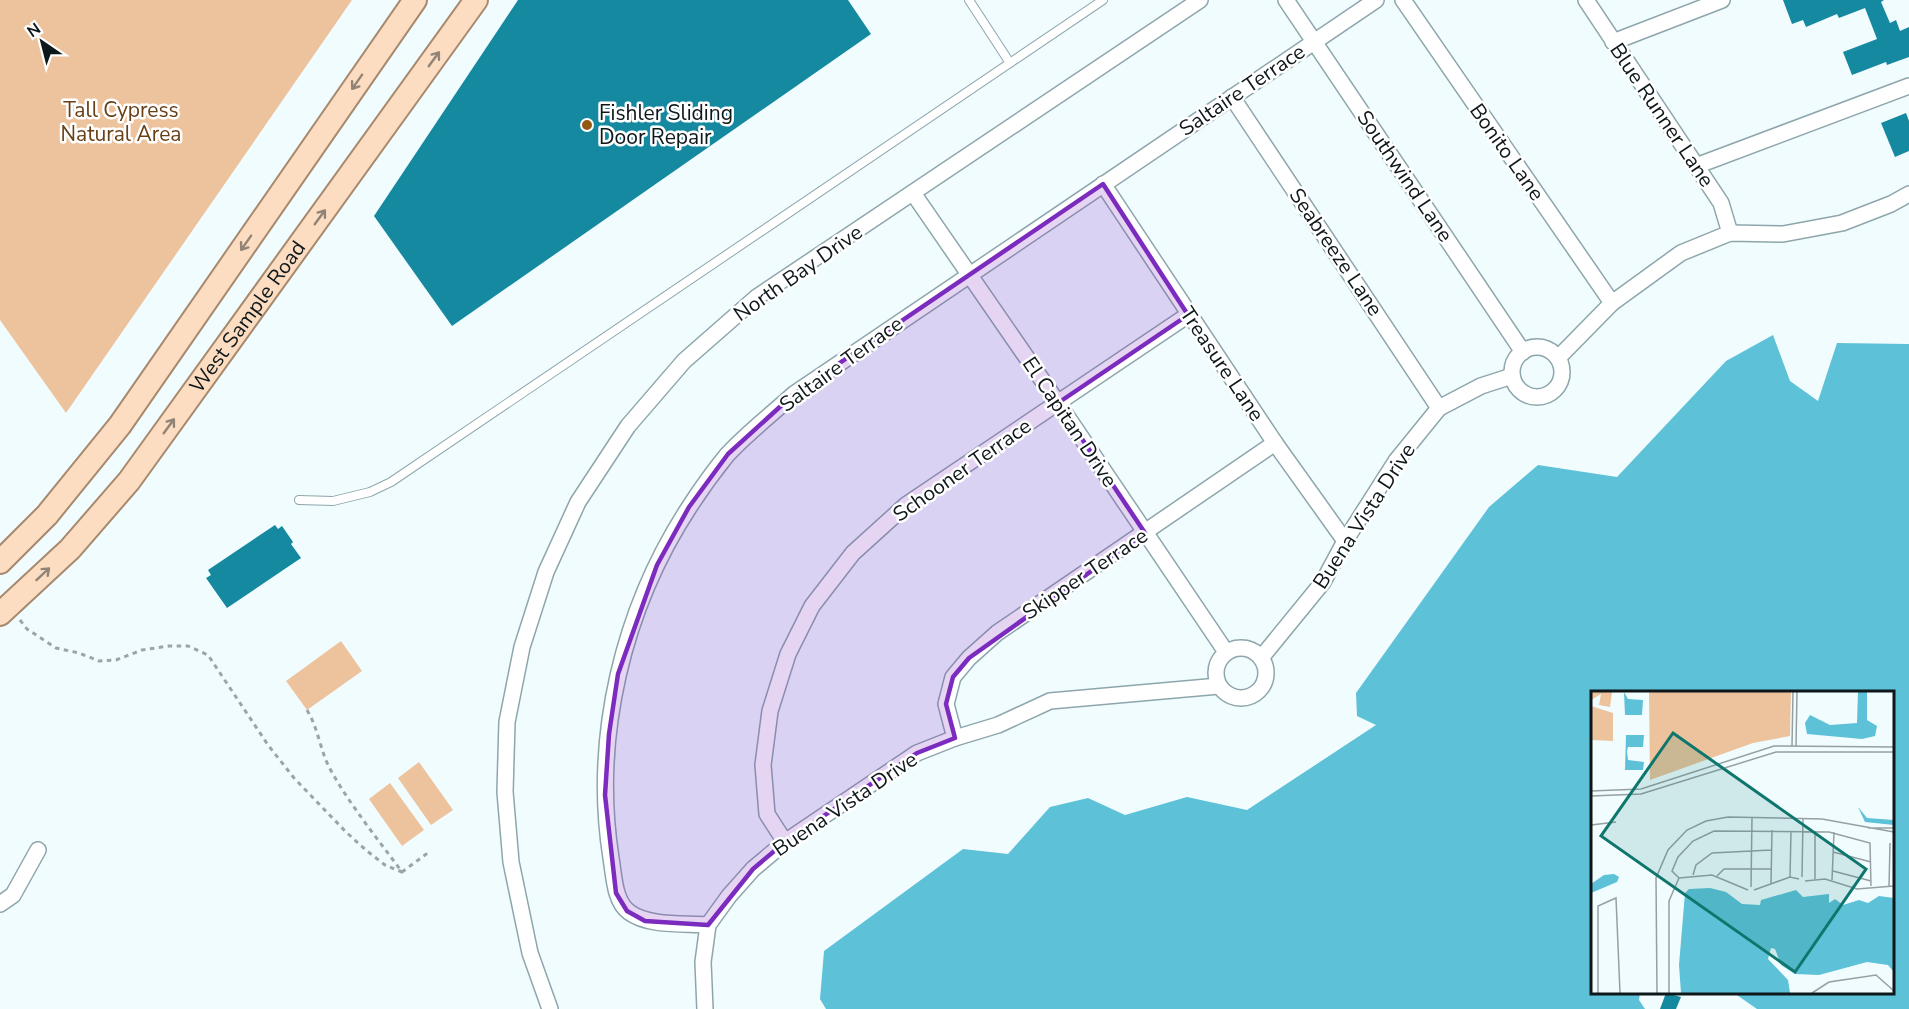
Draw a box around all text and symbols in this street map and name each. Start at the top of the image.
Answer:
north arrow [12,12,72,72]
text: N [23,18,45,43]
street label: Saltaire Terrace [1174,37,1310,143]
street label: Blue Runner Lane [1603,37,1721,193]
one-way arrow [428,51,440,67]
one-way arrow [351,74,363,90]
park label: Tall Cypress Natural Area [61,96,181,148]
street label: Bonito Lane [1463,98,1551,206]
place label: Fishler Sliding Door Repair [599,99,733,151]
street label: Southwind Lane [1351,105,1459,247]
marker: Fishler Sliding Door Repair [580,118,594,132]
street label: Seabreeze Lane [1283,182,1389,322]
one-way arrow [314,209,326,225]
street label: North Bay Drive [728,218,868,328]
one-way arrow [240,234,252,250]
street label: West Sample Road [183,235,312,399]
street label: Treasure Lane [1173,301,1271,427]
street label: Saltaire Terrace [774,310,908,418]
street label: El Capitan Drive [1016,351,1124,493]
street label: Schooner Terrace [887,412,1037,528]
one-way arrow [163,418,175,434]
street label: Buena Vista Drive [1306,438,1422,594]
street label: Skipper Terrace [1017,522,1153,626]
one-way arrow [35,568,50,582]
inset map [1591,691,1894,994]
street label: Buena Vista Drive [767,745,923,863]

